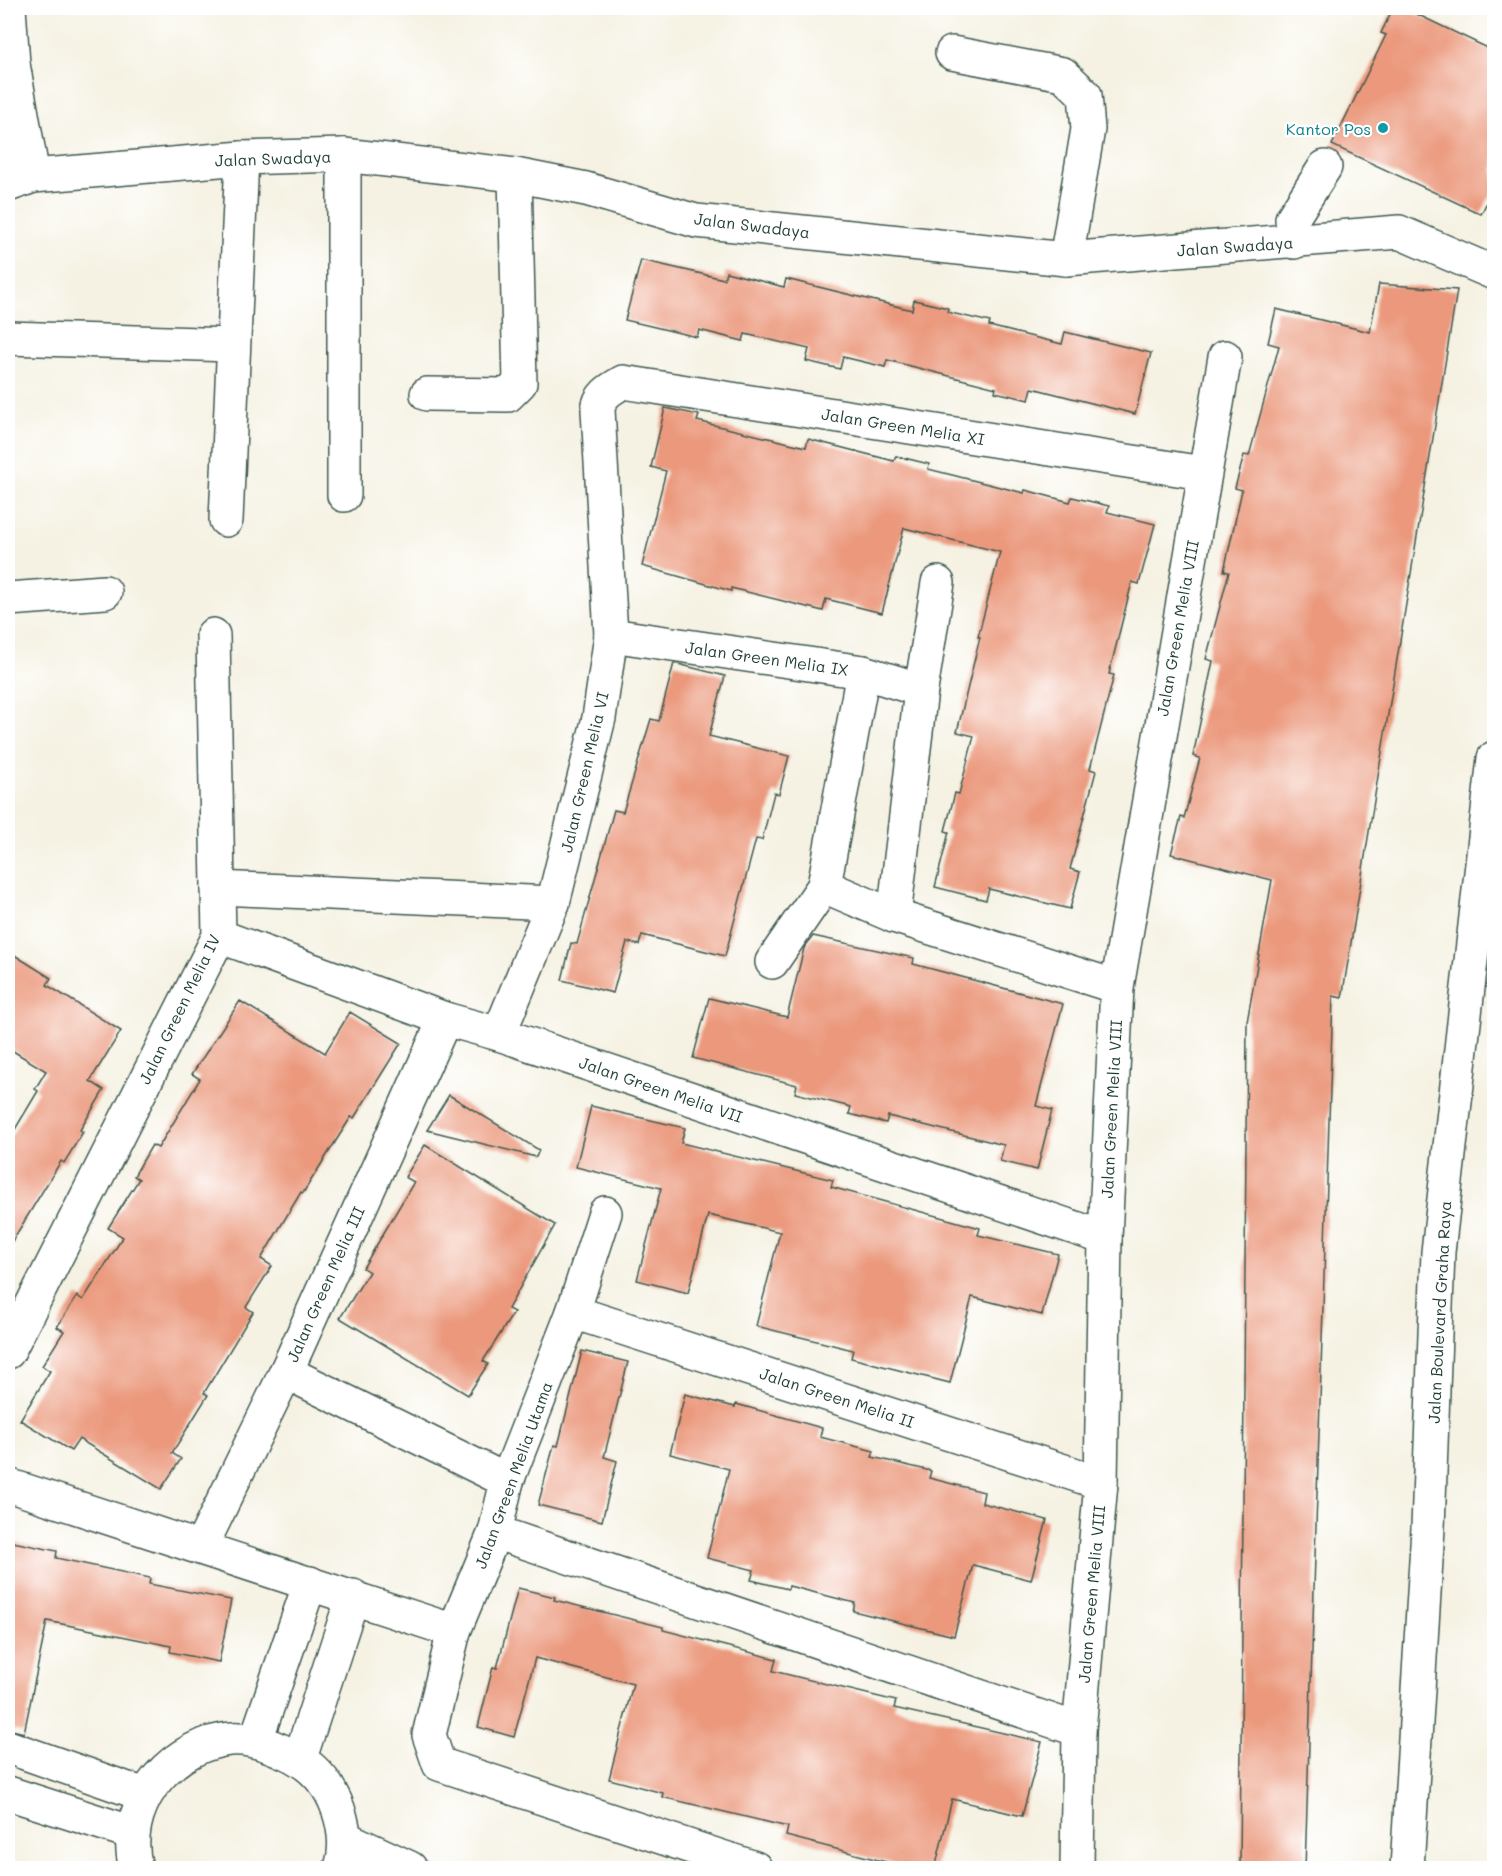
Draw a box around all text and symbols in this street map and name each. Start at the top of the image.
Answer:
place label: Kantor Pos [1286,118,1371,139]
marker: Kantor Pos [1376,121,1390,135]
street label: Jalan Swadaya [214,145,332,171]
street label: Jalan Swadaya [693,207,811,243]
street label: Jalan Swadaya [1176,231,1294,261]
street label: Jalan Green Melia XI [820,403,986,449]
street label: Jalan Green Melia VIII [1151,538,1203,718]
street label: Jalan Green Melia IX [684,636,850,680]
street label: Jalan Green Melia VI [555,690,613,854]
street label: Jalan Green Melia IV [134,931,224,1087]
street label: Jalan Green Melia VIII [1096,1019,1126,1199]
street label: Jalan Green Melia VII [577,1051,745,1127]
street label: Jalan Boulevard Graha Raya [1423,1200,1455,1424]
street label: Jalan Green Melia III [281,1203,369,1365]
street label: Jalan Green Melia II [757,1362,917,1432]
street label: Jalan Green Melia Utama [469,1379,557,1571]
street label: Jalan Green Melia VIII [1073,1504,1109,1684]

